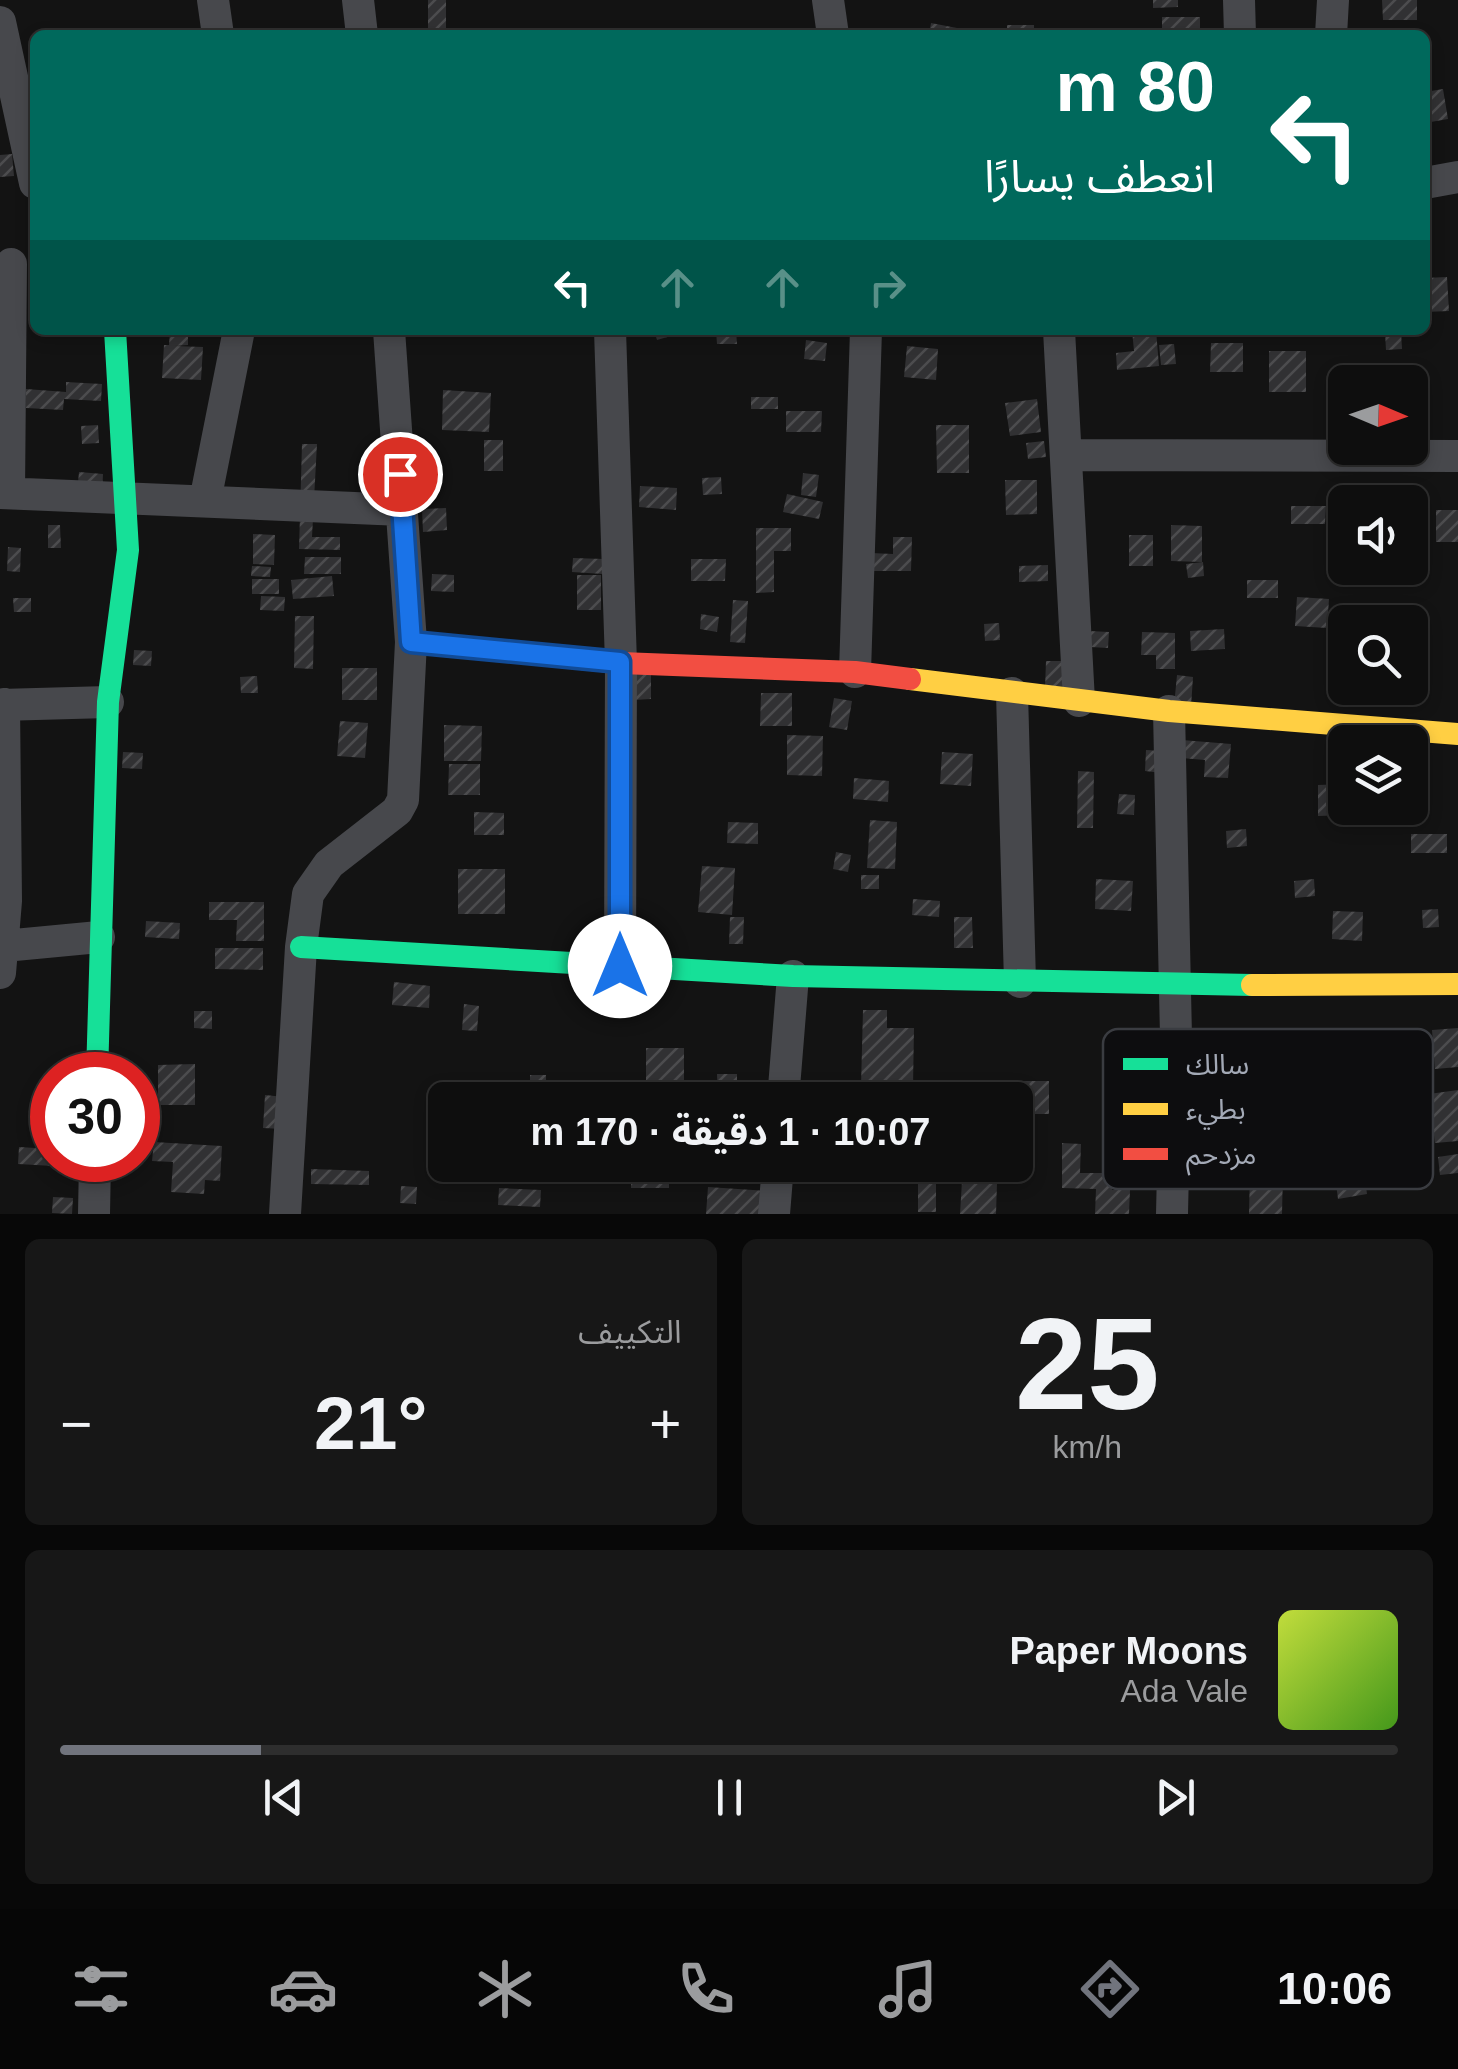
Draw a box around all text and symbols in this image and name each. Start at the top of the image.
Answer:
text: 80 m [1055,48,1215,126]
icon: left [1250,70,1380,200]
text: انعطف يسارًا [984,151,1215,202]
icon: left [545,260,600,315]
icon: ahead [650,260,705,315]
icon: ahead [755,260,810,315]
icon: right [860,260,915,315]
north arrow [1328,365,1428,465]
map controls [1328,365,1428,825]
pin [358,432,443,517]
icon: arrive [373,447,428,502]
button: sound [1328,485,1428,585]
button: search [1328,605,1428,705]
button: layers [1328,725,1428,825]
position arrow [568,914,672,1018]
legend [1103,1029,1433,1189]
text: سالك [1186,1049,1249,1080]
speed limit sign: 30 [30,1052,160,1182]
text: بطيء [1186,1094,1246,1130]
text: 10:07 · 1 دقيقة · 170 m [531,1111,930,1153]
text: مزدحم [1186,1139,1257,1176]
text: 25 [1015,1291,1160,1437]
text: التكييف [578,1314,682,1350]
text: 21° [314,1381,427,1465]
text: − [60,1393,92,1455]
text: + [649,1393,681,1455]
text: km/h [1053,1429,1122,1465]
text: Paper Moons [1009,1630,1248,1672]
text: Ada Vale [1121,1673,1248,1709]
icon: previous [256,1770,311,1825]
icon: pause [702,1770,757,1825]
icon: next [1148,1770,1203,1825]
icon: filters [66,1954,136,2024]
icon: car [268,1954,338,2024]
icon: climate [470,1954,540,2024]
icon: phone [671,1954,741,2024]
icon: music [873,1954,943,2024]
icon: directions [1075,1954,1145,2024]
text: 10:06 [1277,1963,1392,2014]

